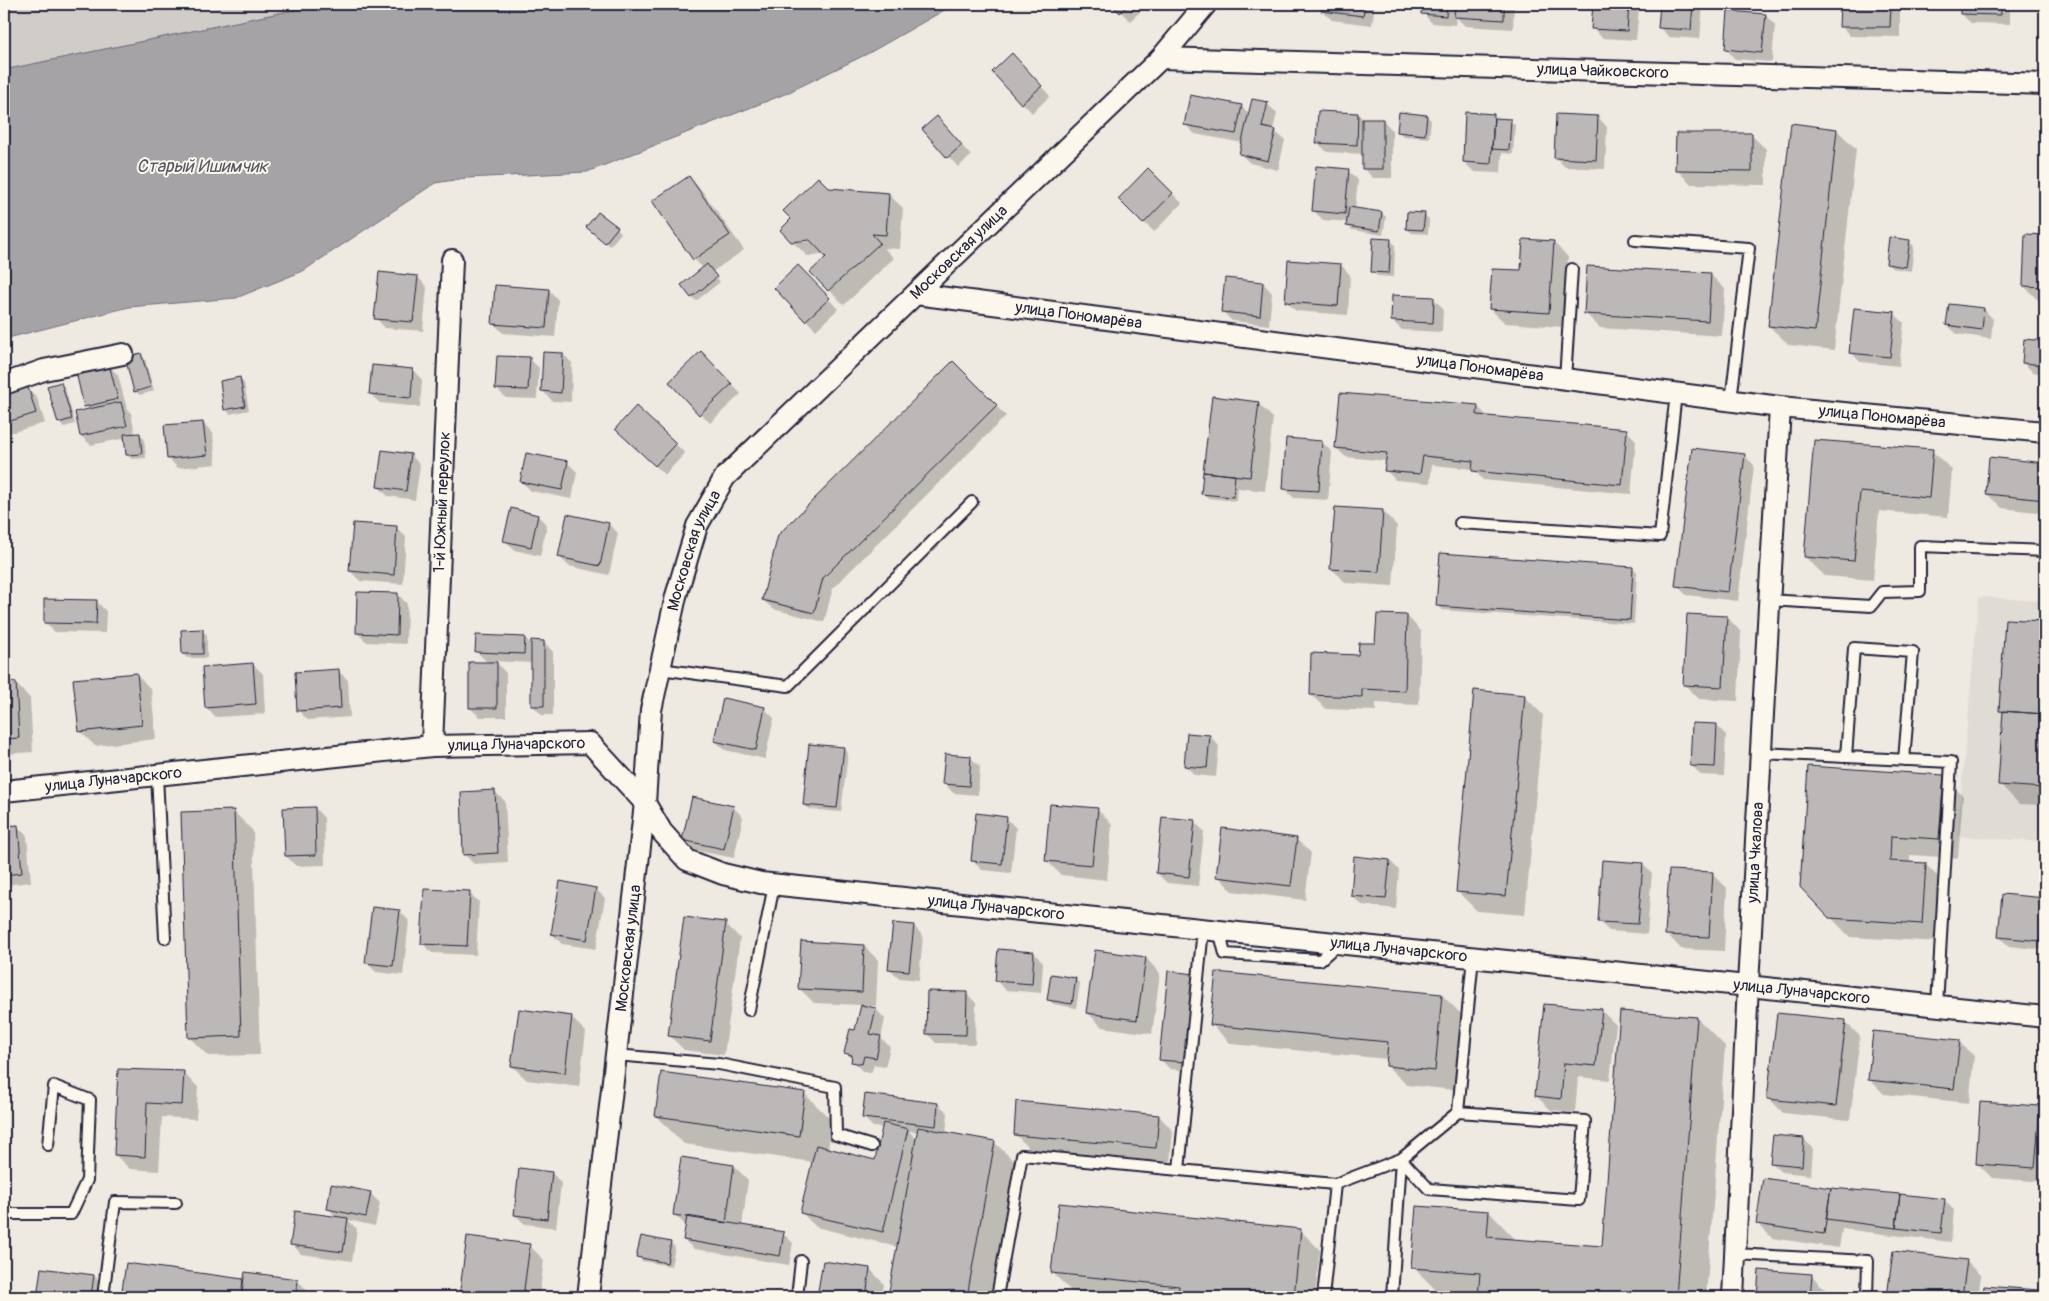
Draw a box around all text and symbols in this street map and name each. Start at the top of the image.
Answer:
street label: улица Чайковского [1536,59,1669,83]
water label: Старый Ишимчик [137,155,269,178]
street label: Московская улица [906,201,1012,304]
street label: улица Пономарёва [1013,297,1143,333]
street label: улица Пономарёва [1415,349,1545,386]
street label: улица Пономарёва [1817,401,1947,433]
street label: 1-й Южный переулок [429,431,455,573]
street label: Московская улица [663,487,725,613]
street label: улица Луначарского [447,733,586,756]
street label: улица Луначарского [43,762,183,797]
street label: улица Чкалова [1742,802,1768,905]
street label: Московская улица [611,884,645,1013]
street label: улица Луначарского [926,890,1066,925]
street label: улица Луначарского [1329,932,1469,967]
street label: улица Луначарского [1731,974,1872,1009]

